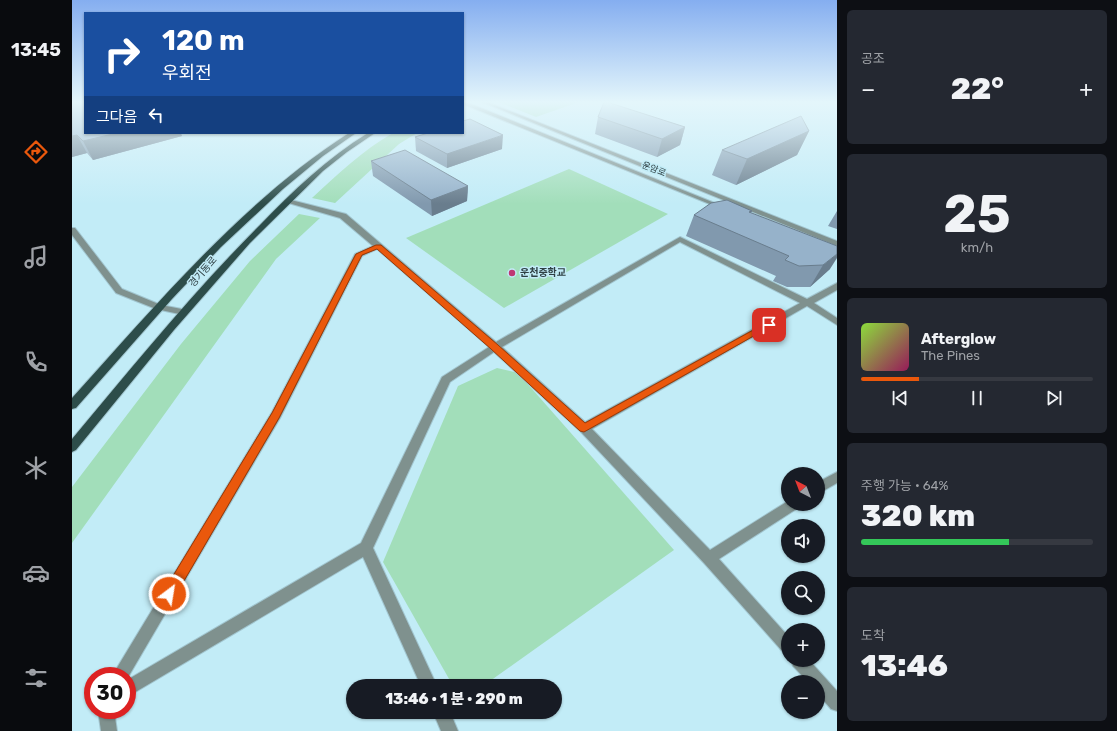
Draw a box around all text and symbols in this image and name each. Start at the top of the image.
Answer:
text: 120 m [162,24,245,57]
icon: right [96,28,148,80]
text: 13:45 [11,39,61,61]
text: 공조 [861,51,885,66]
text: 우회전 [162,62,212,84]
text: 22° [951,71,1004,107]
text: − [861,76,875,103]
text: + [1079,76,1093,103]
icon: left [145,104,167,126]
text: 그다음 [96,108,137,126]
icon: directions [22,138,50,166]
street label: 운암로 [641,160,667,178]
text: 25 [943,183,1011,245]
text: km/h [961,240,993,255]
icon: music [22,243,50,271]
street label: 경기동로 [186,254,220,290]
place label: 운천중학교 [520,266,566,279]
marker: 운천중학교 [507,268,517,278]
pin [752,308,786,342]
icon: arrive [758,314,780,336]
text: Afterglow [921,330,996,348]
icon: phone [22,348,50,376]
text: The Pines [921,348,980,363]
icon: previous [889,387,911,409]
icon: pause [966,387,988,409]
icon: next [1043,387,1065,409]
icon: climate [22,454,50,482]
north arrow [781,467,825,511]
map controls [781,467,825,719]
text: 주행 가능 · 64% [861,478,949,493]
text: 320 km [861,498,975,534]
button: sound [781,519,825,563]
icon: car [22,559,50,587]
button: search [781,571,825,615]
position arrow [148,573,190,615]
button: + [781,623,825,667]
text: 도착 [861,628,885,643]
text: 13:46 [861,648,948,684]
icon: filters [22,664,50,692]
speed limit sign: 30 [84,667,136,719]
button: − [781,675,825,719]
text: 13:46 · 1 분 · 290 m [385,690,523,708]

